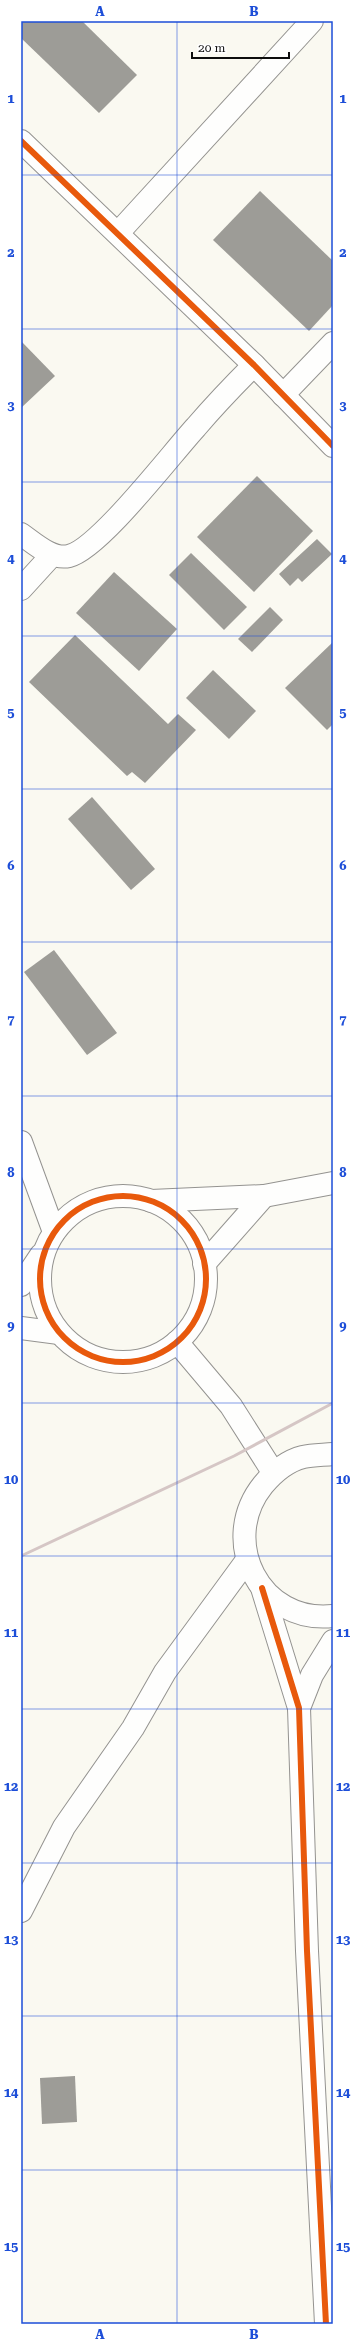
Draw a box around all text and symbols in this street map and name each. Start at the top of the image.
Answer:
text: A [95,4,105,19]
text: B [249,4,259,19]
scale bar [192,34,289,60]
text: 20 m [198,41,225,55]
text: 1 [7,91,15,106]
text: 1 [339,91,347,106]
text: 2 [7,245,15,260]
text: 2 [339,245,347,260]
text: 3 [7,398,15,413]
text: 3 [339,398,347,413]
text: 4 [7,551,15,566]
text: 4 [339,551,347,566]
text: 5 [7,705,15,720]
text: 5 [339,705,347,720]
text: 6 [7,858,15,873]
text: 6 [339,858,347,873]
text: 7 [7,1012,15,1027]
text: 7 [339,1012,347,1027]
text: 8 [7,1165,15,1180]
text: 8 [339,1165,347,1180]
text: 9 [7,1318,15,1333]
text: 9 [339,1318,347,1333]
text: 10 [4,1472,18,1487]
text: 10 [336,1472,350,1487]
text: 11 [4,1625,18,1640]
text: 11 [336,1625,350,1640]
text: 12 [4,1779,18,1794]
text: 12 [336,1779,350,1794]
text: 13 [4,1932,18,1947]
text: 13 [336,1932,350,1947]
text: 14 [4,2085,19,2100]
text: 14 [336,2085,351,2100]
text: 15 [4,2239,18,2254]
text: 15 [336,2239,350,2254]
text: A [95,2327,105,2342]
text: B [249,2327,259,2342]

